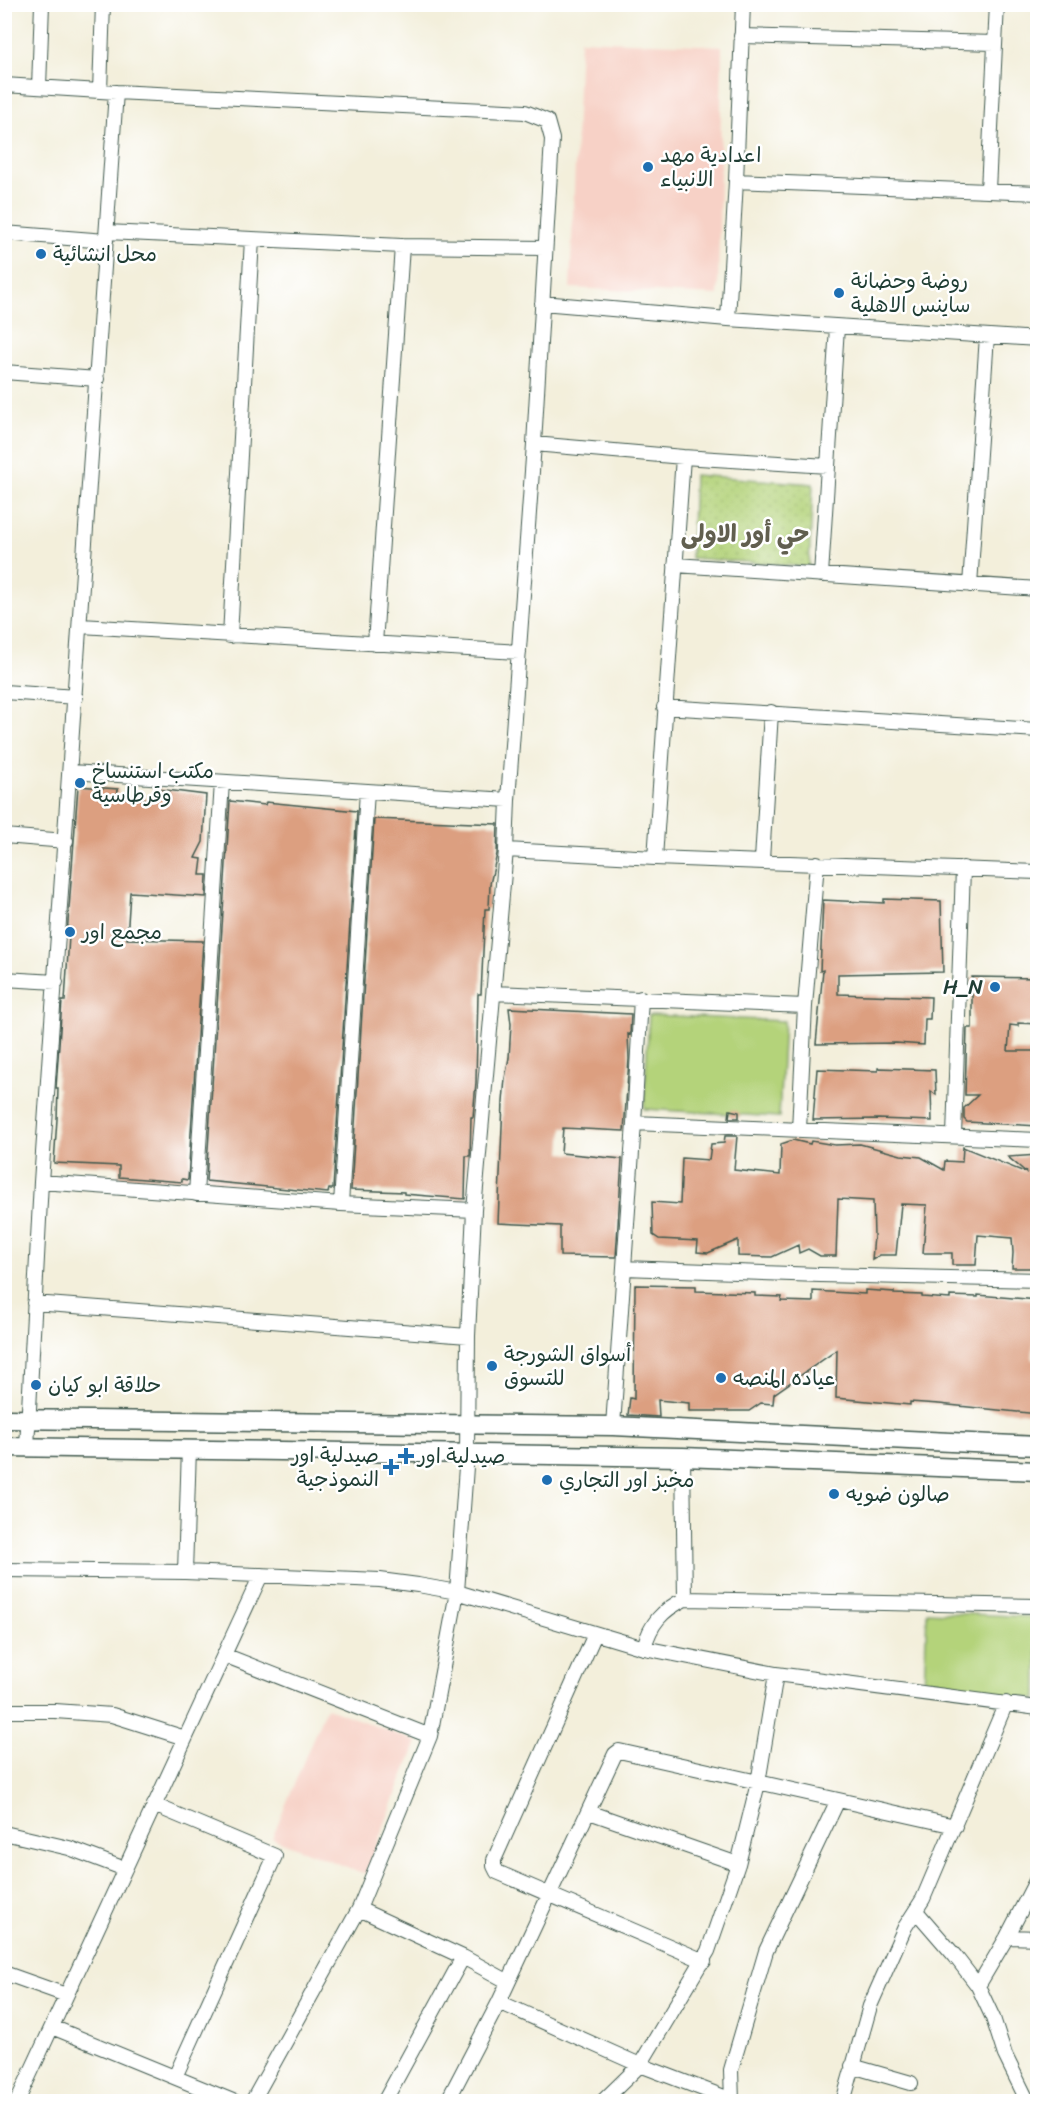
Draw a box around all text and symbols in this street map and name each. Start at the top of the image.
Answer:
place label: اعدادية مهد الانبياء [660,136,762,198]
marker: اعدادية مهد الانبياء [641,160,655,174]
place label: محل انشائية [53,235,157,273]
marker: محل انشائية [34,247,48,261]
place label: روضة وحضانة ساينس الاهلية [851,262,971,324]
marker: روضة وحضانة ساينس الاهلية [832,286,846,300]
district label: حي أور الاولى [681,513,809,555]
place label: مكتب استنساخ وقرطاسية [92,752,214,814]
marker: مكتب استنساخ وقرطاسية [73,776,87,790]
place label: مجمع اور [80,913,162,951]
marker: مجمع اور [63,925,77,939]
place label: H_N [943,968,983,1006]
marker: H_N [988,980,1002,994]
place label: أسواق الشورجة للتسوق [504,1335,631,1397]
marker: أسواق الشورجة للتسوق [485,1359,499,1373]
place label: عياده المنصه [733,1359,835,1397]
place label: حلاقة ابو كيان [48,1366,161,1404]
marker: عياده المنصه [714,1371,728,1385]
marker: حلاقة ابو كيان [29,1378,43,1392]
place label: صيدلية اور النموذجية [290,1436,379,1498]
place label: صيدلية اور [416,1437,505,1475]
marker: صيدلية اور [399,1449,413,1463]
marker: صيدلية اور النموذجية [384,1460,398,1474]
place label: مخبز اور التجاري [559,1461,695,1499]
marker: مخبز اور التجاري [540,1473,554,1487]
place label: صالون ضويه [846,1475,950,1513]
marker: صالون ضويه [827,1487,841,1501]

